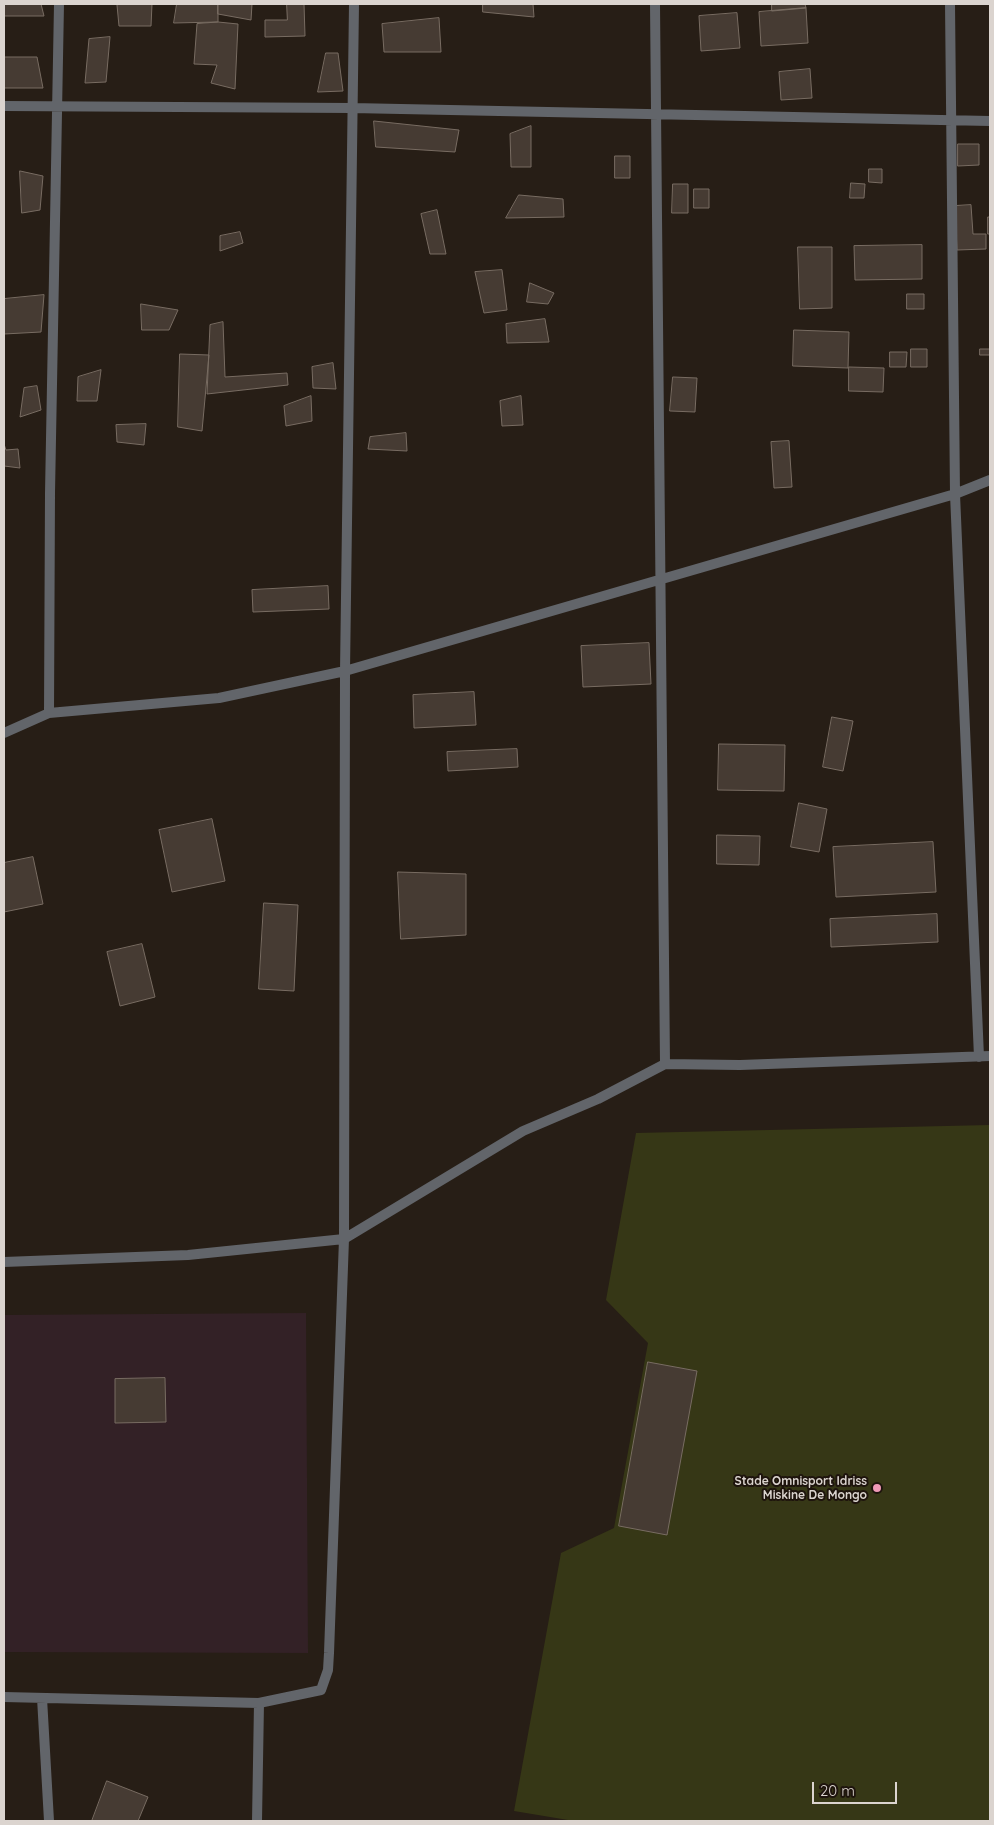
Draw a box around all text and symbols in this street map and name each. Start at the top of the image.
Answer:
place label: Stade Omnisport Idriss Miskine De Mongo [735,1474,867,1502]
marker: Stade Omnisport Idriss Miskine De Mongo [871,1482,883,1494]
scale bar [814,1772,899,1804]
text: 20 m [820,1781,855,1800]

